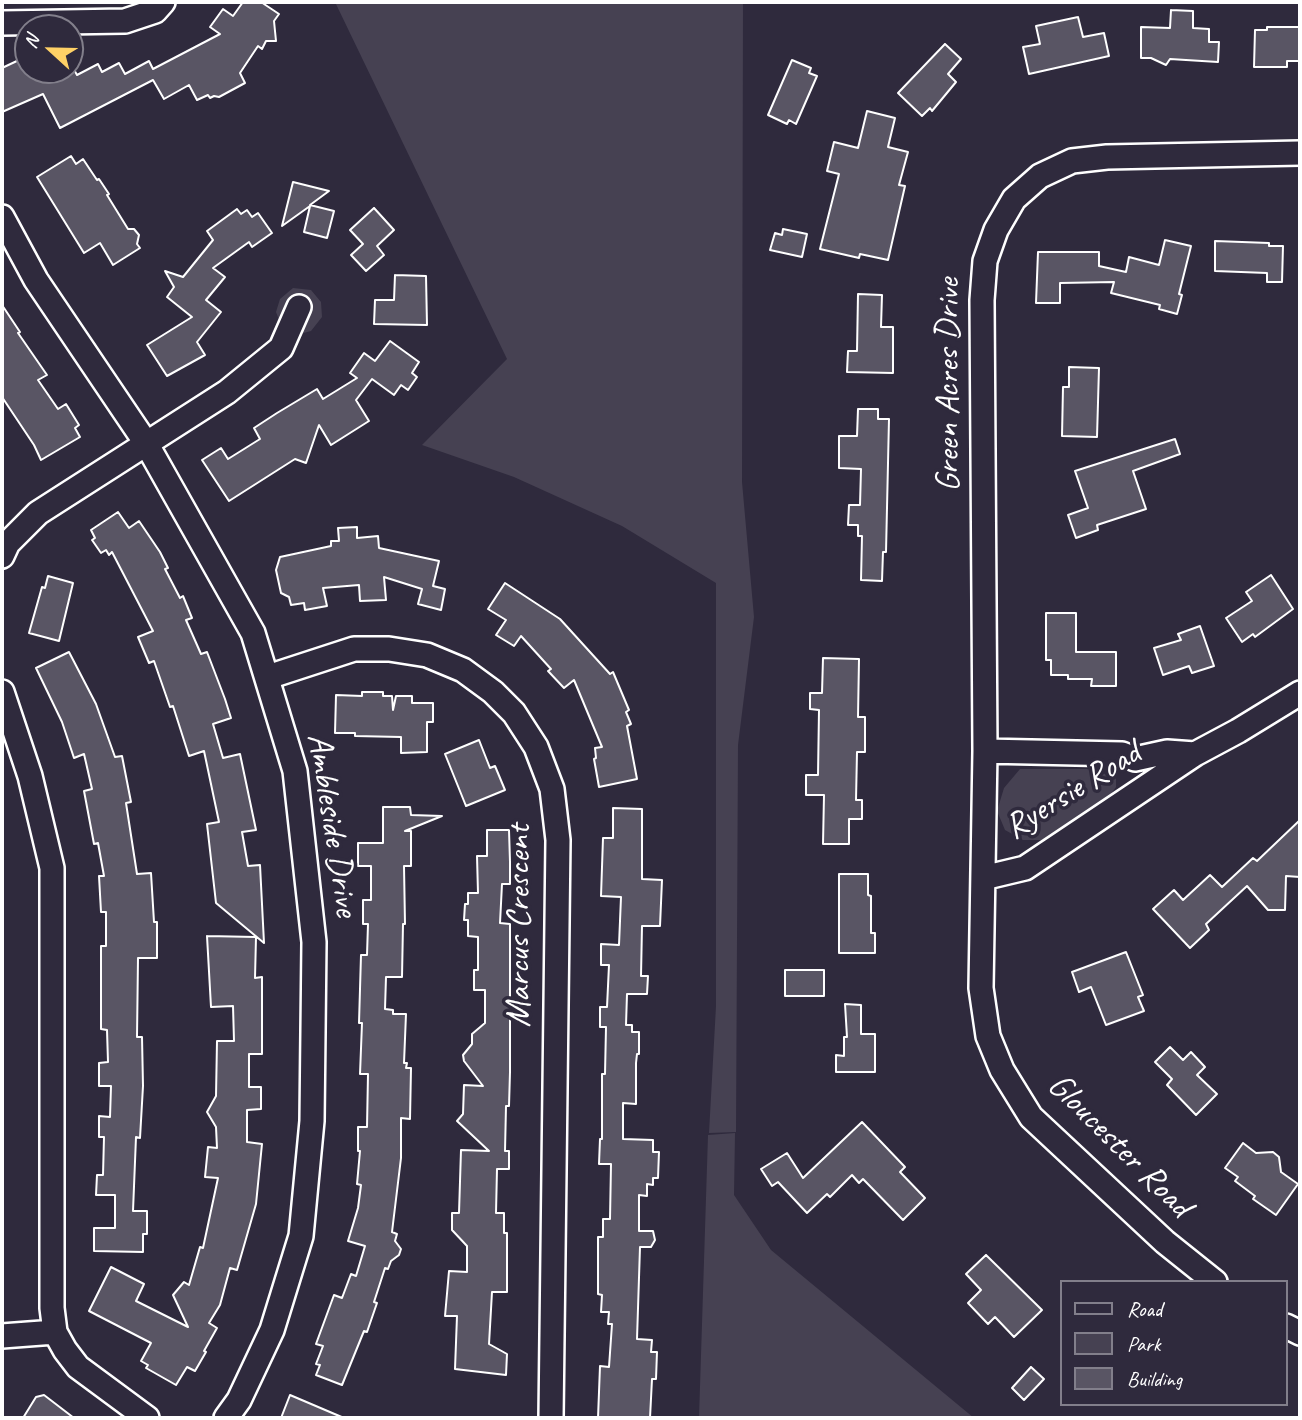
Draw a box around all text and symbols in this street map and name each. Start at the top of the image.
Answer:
north arrow [14,14,84,84]
text: N [18,32,45,52]
street label: Green Acres Drive [928,278,970,492]
street label: Ambleside Drive [297,731,367,919]
street label: Ryersie Road [997,733,1149,849]
street label: Marcus Crescent [499,825,541,1027]
street label: Gloucester Road [1038,1065,1200,1227]
legend [1060,1280,1288,1406]
text: Road [1127,1296,1162,1322]
text: Park [1127,1331,1160,1357]
text: Building [1127,1366,1182,1392]

